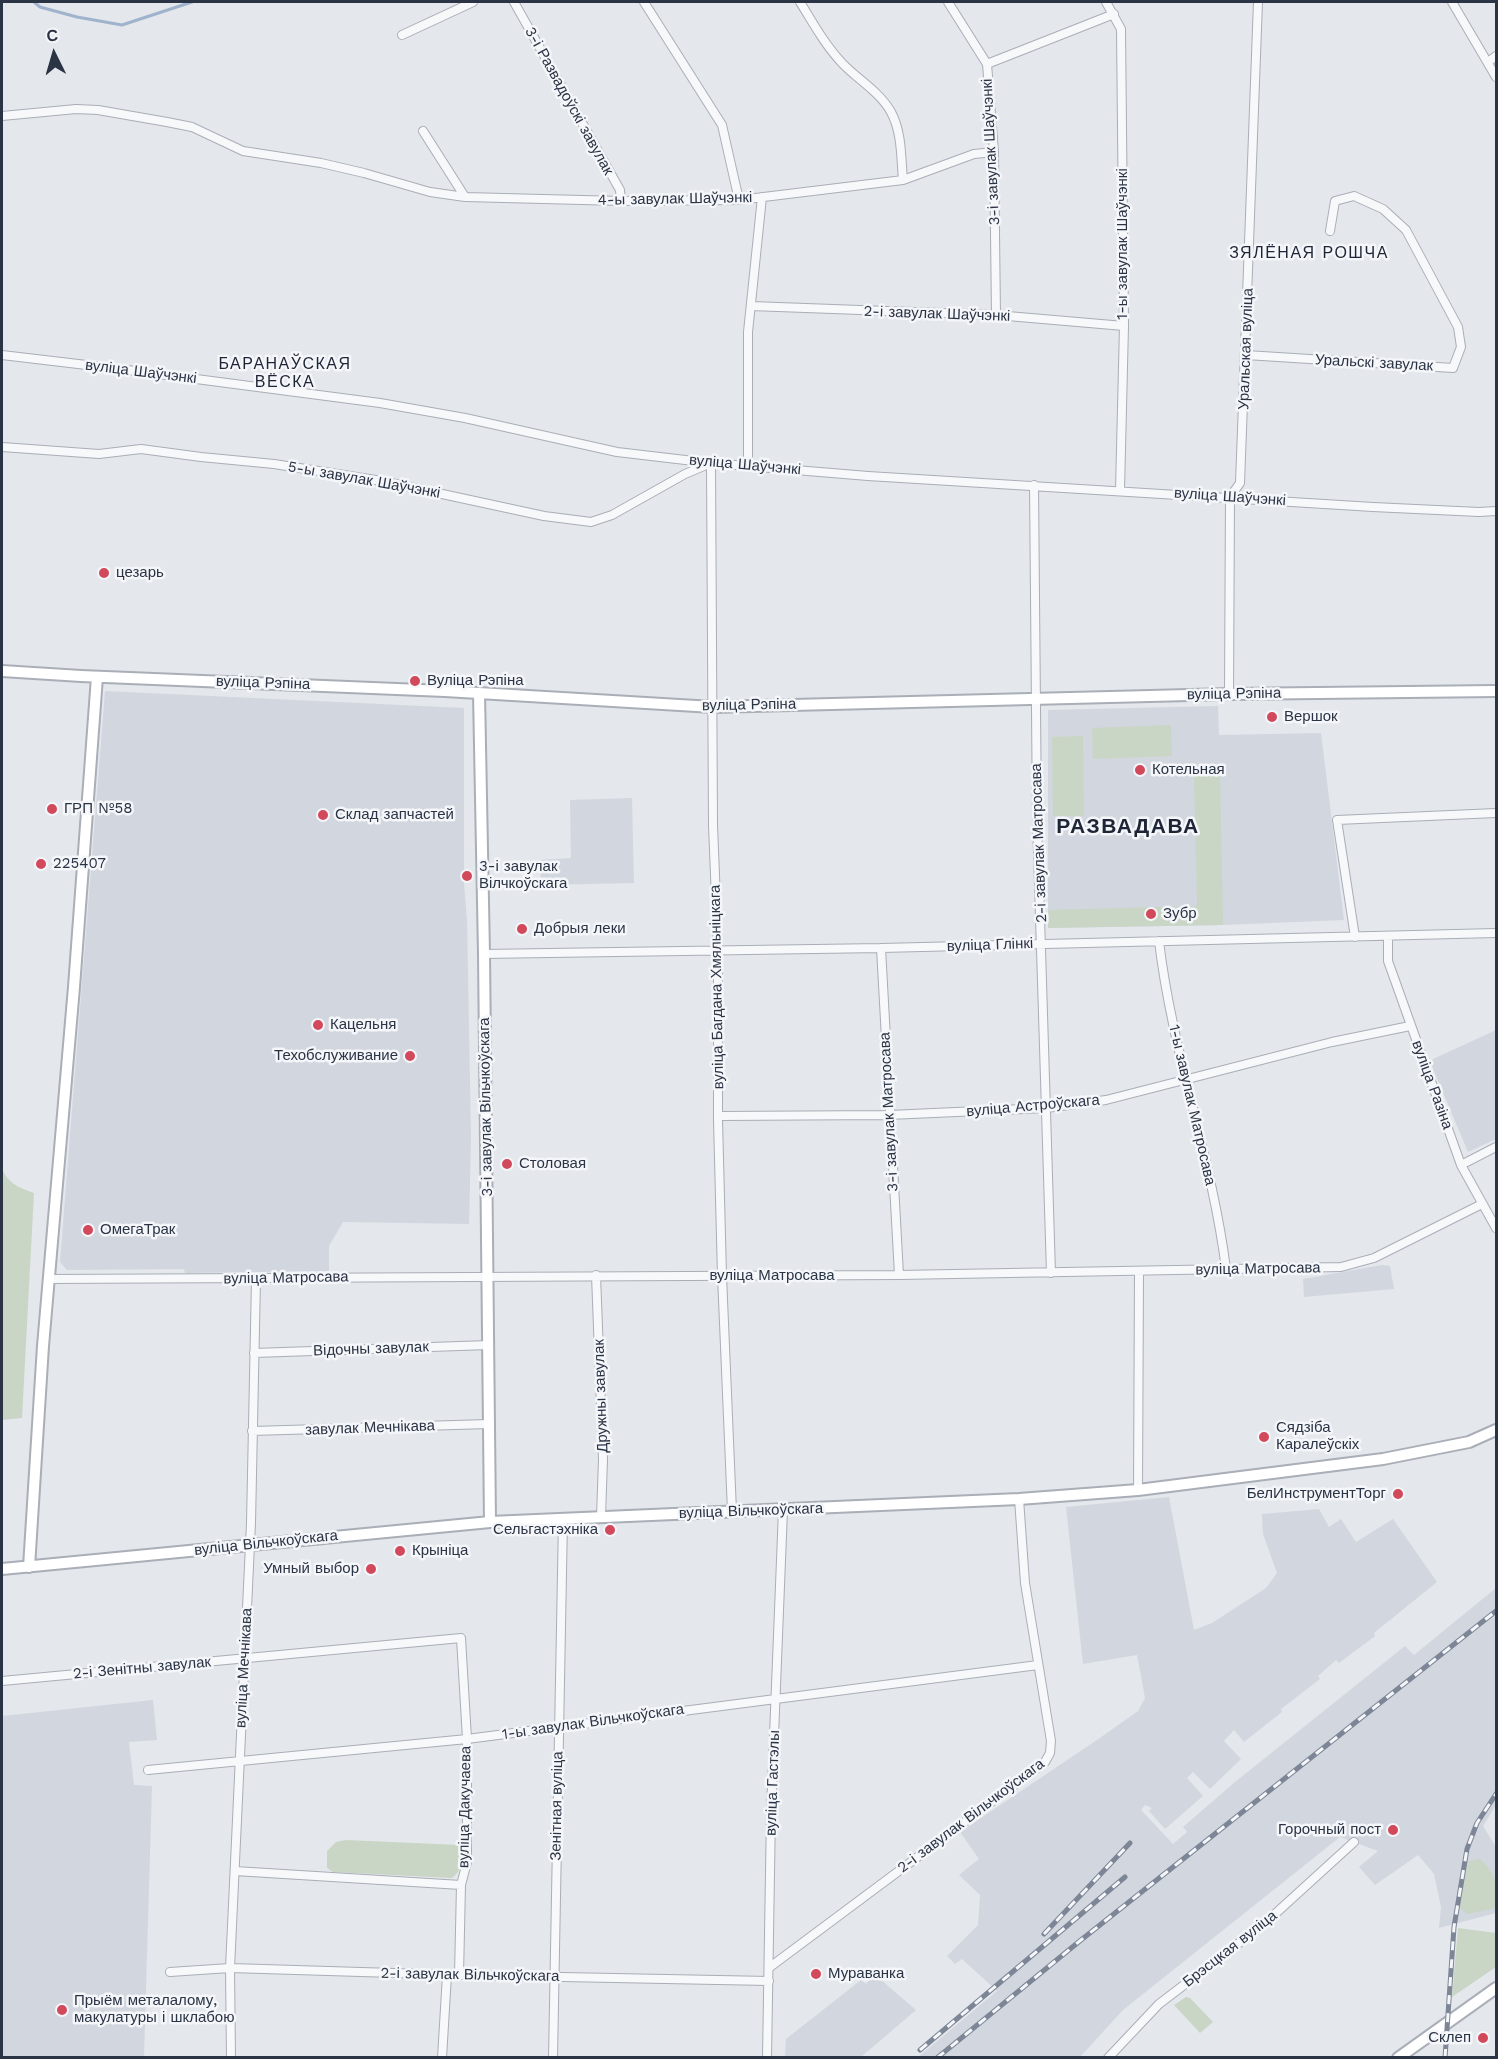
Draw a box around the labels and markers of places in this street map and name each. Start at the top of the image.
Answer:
place label: цезарь [116,564,164,582]
marker: цезарь [97,566,111,580]
place label: Вуліца Рэпіна [427,672,524,690]
marker: Вуліца Рэпіна [408,674,422,688]
place label: Вершок [1284,708,1338,726]
marker: Вершок [1265,710,1279,724]
place label: Котельная [1152,761,1225,779]
marker: Котельная [1133,763,1147,777]
place label: ГРП №58 [64,800,132,818]
marker: ГРП №58 [45,802,59,816]
place label: Склад запчастей [335,806,454,824]
marker: Склад запчастей [316,808,330,822]
place label: 225407 [53,855,106,873]
marker: 225407 [34,857,48,871]
place label: 3-і завулак Вілчкоўскага [479,858,567,893]
marker: 3-і завулак Вілчкоўскага [460,869,474,883]
place label: Зубр [1163,905,1197,923]
marker: Зубр [1144,907,1158,921]
place label: Добрыя леки [534,920,626,938]
marker: Добрыя леки [515,922,529,936]
place label: Кацельня [330,1016,396,1034]
marker: Кацельня [311,1018,325,1032]
place label: Техобслуживание [274,1047,398,1065]
marker: Техобслуживание [403,1049,417,1063]
place label: Столовая [519,1155,586,1173]
marker: Столовая [500,1157,514,1171]
place label: ОмегаТрак [100,1221,175,1239]
marker: ОмегаТрак [81,1223,95,1237]
place label: Сядзіба Каралеўскіх [1276,1419,1359,1454]
marker: Сядзіба Каралеўскіх [1257,1430,1271,1444]
place label: БелИнструментТорг [1247,1485,1386,1503]
marker: БелИнструментТорг [1391,1487,1405,1501]
place label: Сельгастэхніка [493,1521,598,1539]
marker: Сельгастэхніка [603,1523,617,1537]
place label: Крыніца [412,1542,468,1560]
marker: Крыніца [393,1544,407,1558]
place label: Умный выбор [263,1560,359,1578]
marker: Умный выбор [364,1562,378,1576]
place label: Горочный пост [1278,1821,1381,1839]
marker: Горочный пост [1386,1823,1400,1837]
place label: Мураванка [828,1965,904,1983]
marker: Мураванка [809,1967,823,1981]
place label: Прыём металалому, макулатуры і шклабою [74,1992,234,2027]
marker: Прыём металалому, макулатуры і шклабою [55,2003,69,2017]
place label: Склеп [1428,2029,1471,2047]
marker: Склеп [1476,2031,1490,2045]

